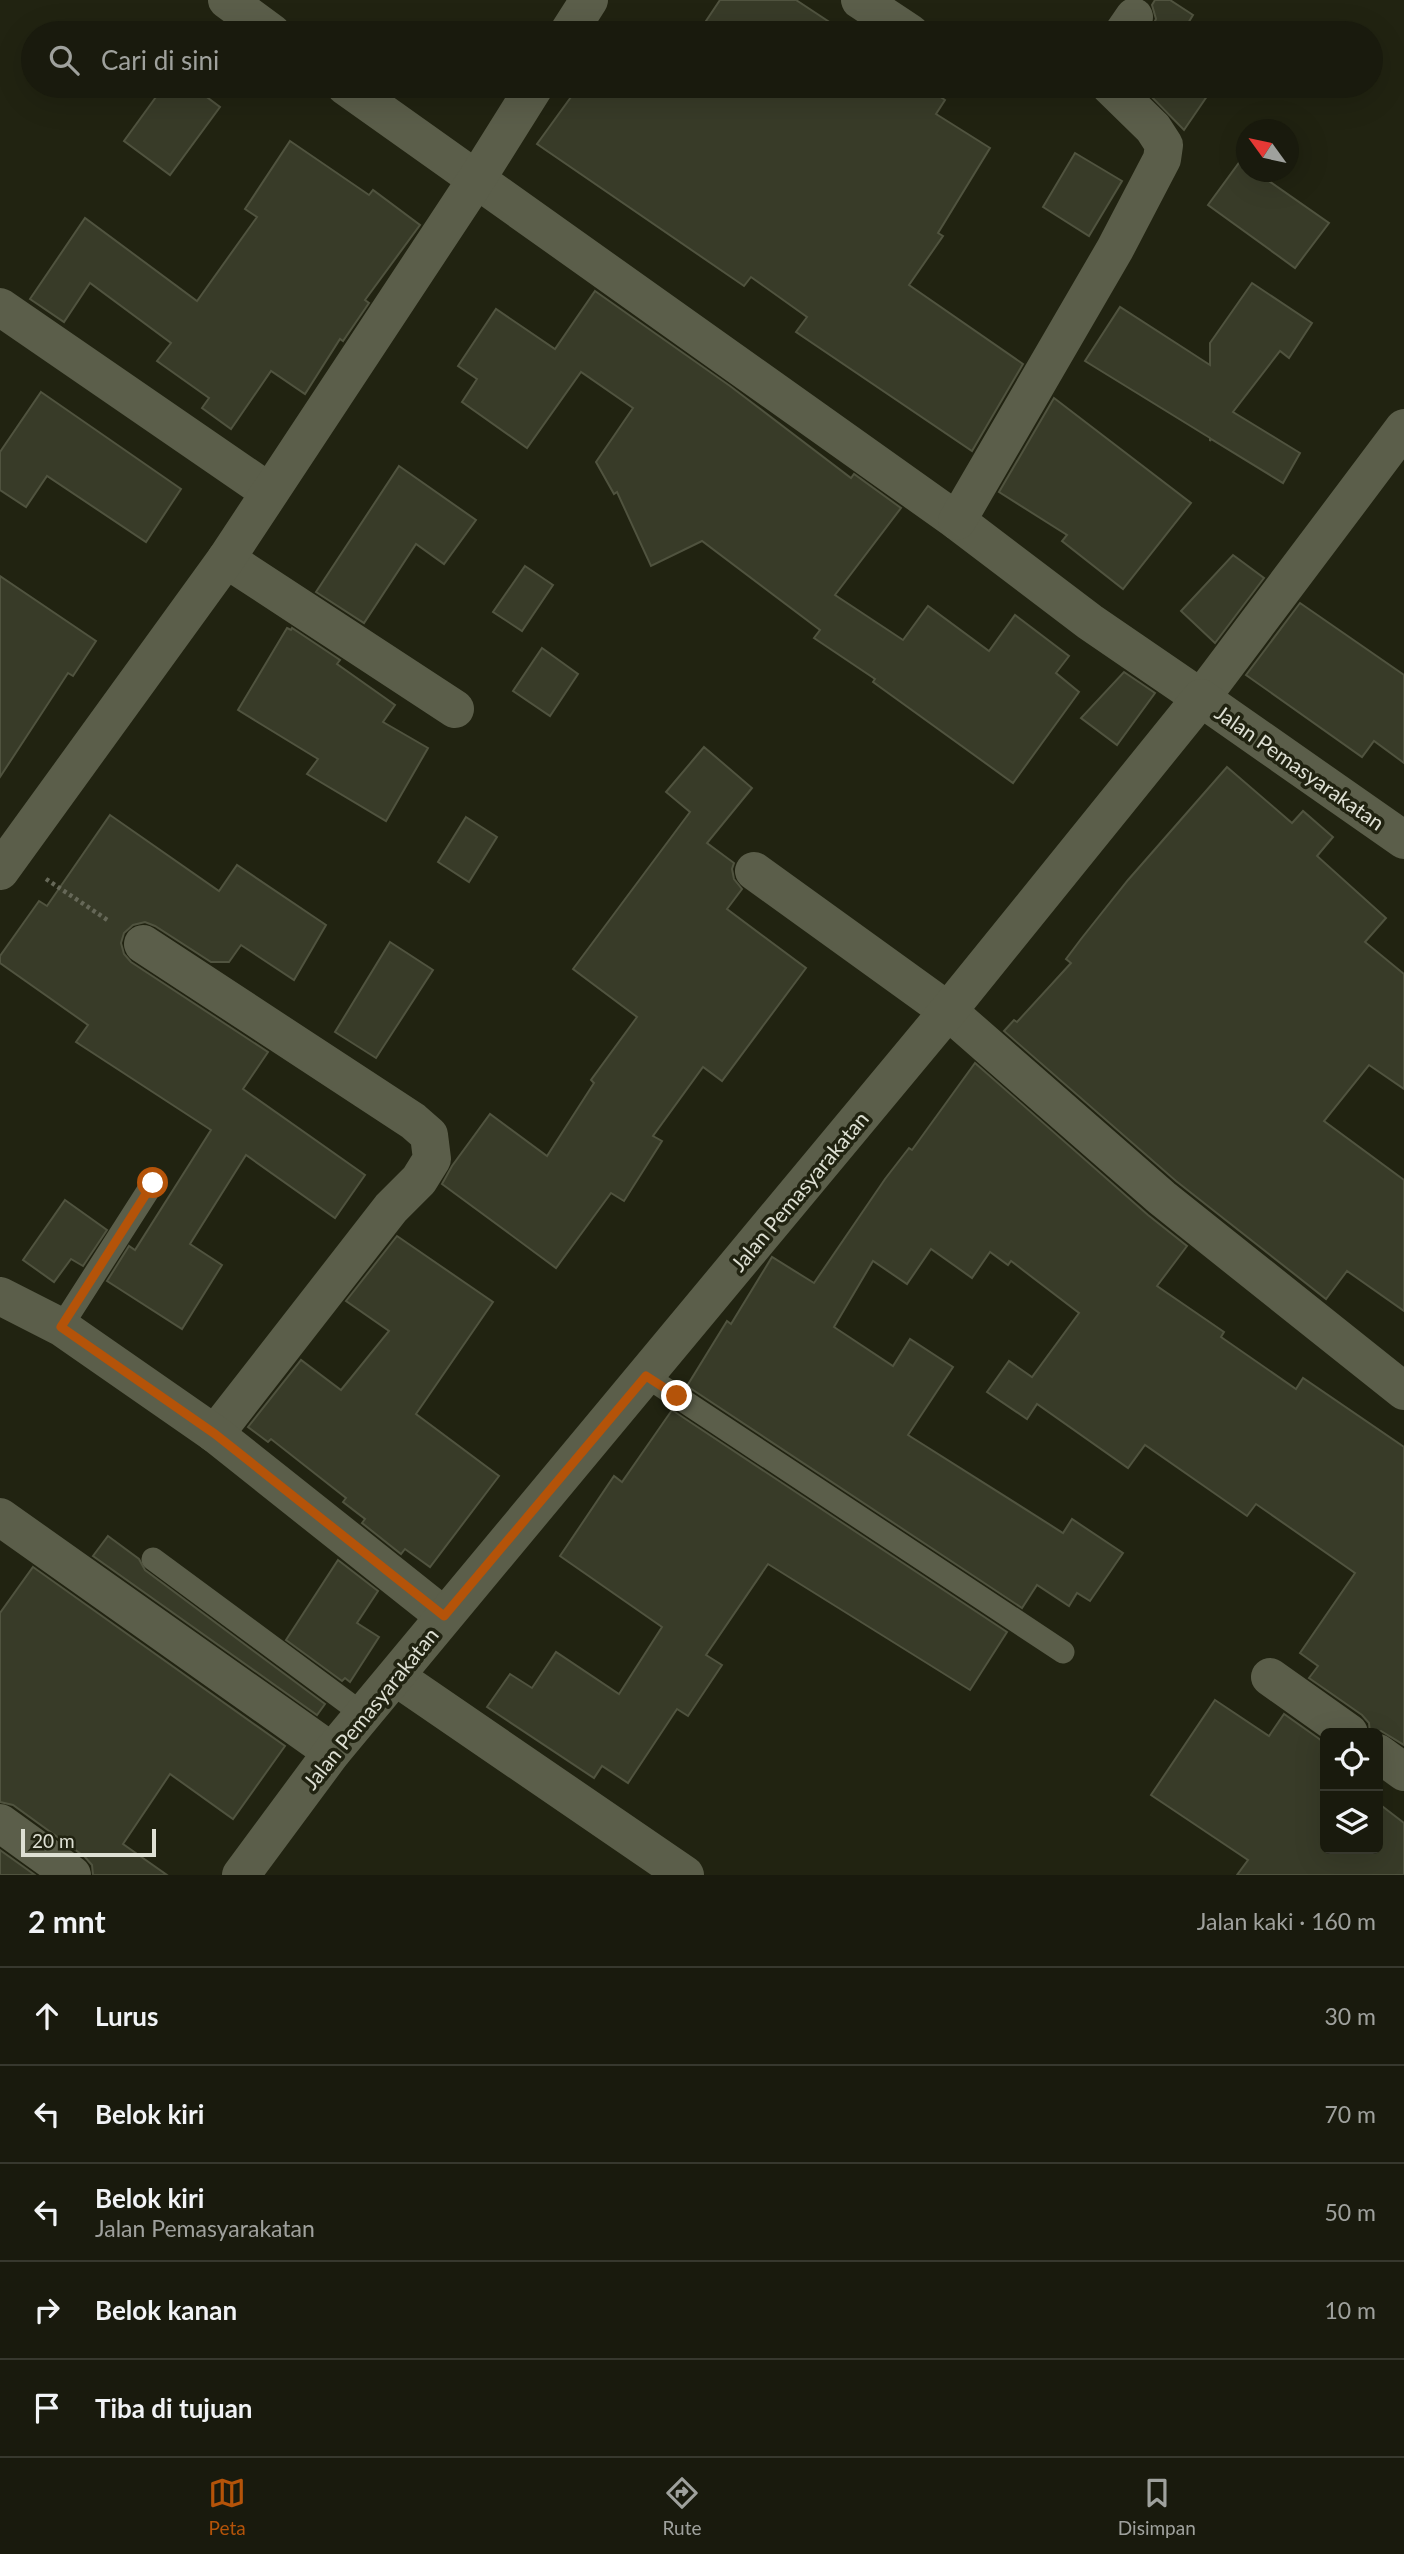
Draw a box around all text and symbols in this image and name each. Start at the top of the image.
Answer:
search box [21,21,1383,98]
icon: search [45,41,83,79]
text: Cari di sini [101,44,219,76]
north arrow [1236,119,1299,182]
street label: Jalan Pemasyarakatan [1211,699,1389,835]
street label: Jalan Pemasyarakatan [725,1106,873,1276]
route start [137,1167,168,1198]
route end [661,1380,692,1411]
street label: Jalan Pemasyarakatan [297,1622,443,1794]
map controls [1320,1728,1383,1854]
button: locate [1320,1728,1383,1791]
button: layers [1320,1791,1383,1854]
scale bar [21,1826,156,1858]
text: 20 m [32,1829,75,1852]
text: 2 mnt [28,1903,106,1939]
text: Jalan kaki · 160 m [1197,1907,1376,1935]
icon: ahead [28,1997,66,2035]
text: Lurus [95,2000,158,2032]
text: 30 m [1325,2002,1376,2030]
icon: left [28,2095,66,2133]
text: Belok kiri [95,2098,204,2130]
text: 70 m [1325,2100,1376,2128]
text: Belok kiri [95,2182,204,2214]
icon: left [28,2193,66,2231]
text: 50 m [1325,2198,1376,2226]
text: Jalan Pemasyarakatan [95,2214,315,2242]
icon: right [28,2291,66,2329]
text: Belok kanan [95,2294,237,2326]
text: 10 m [1325,2296,1376,2324]
icon: arrive [28,2389,66,2427]
text: Tiba di tujuan [95,2392,253,2424]
tab: Peta [208,2474,246,2539]
tab: Rute [663,2474,701,2539]
tab: Disimpan [1118,2474,1196,2539]

